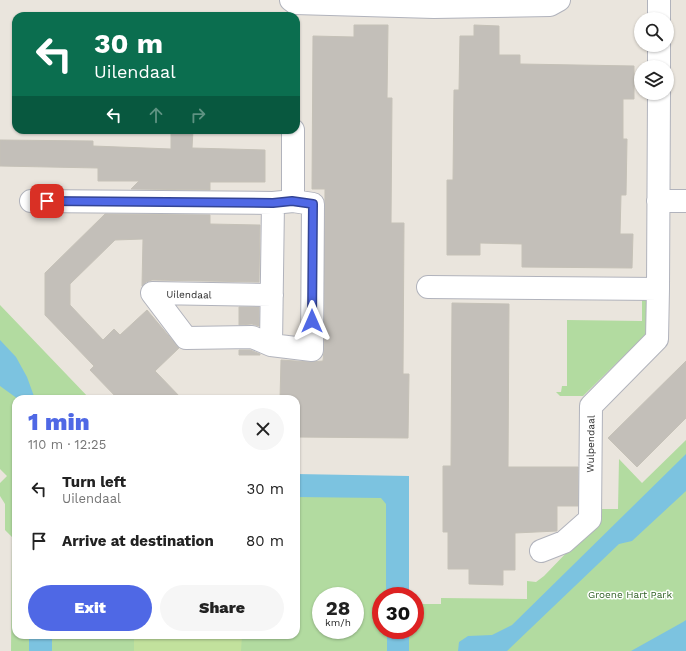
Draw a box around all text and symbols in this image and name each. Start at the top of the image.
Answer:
map controls [634,12,674,100]
button: search [634,12,674,52]
text: 30 m [94,27,163,60]
icon: left [28,28,80,80]
button: layers [634,60,674,100]
text: Uilendaal [94,61,176,82]
icon: left [103,104,125,126]
icon: ahead [145,104,167,126]
icon: right [187,104,209,126]
pin [30,184,64,218]
icon: arrive [36,190,58,212]
street label: Uilendaal [166,289,212,300]
position arrow [291,300,333,342]
text: 1 min [28,408,90,436]
button: close [242,408,284,450]
street label: Wulpendaal [584,415,597,473]
text: 110 m · 12:25 [28,437,106,452]
text: Turn left [62,473,126,491]
icon: left [28,478,50,500]
text: 30 m [247,480,284,498]
text: Uilendaal [62,491,121,506]
icon: arrive [28,530,50,552]
text: Arrive at destination [62,532,214,550]
text: 80 m [246,532,284,550]
button: Exit [28,585,152,631]
button: Share [160,585,284,631]
speed limit sign: 30 [372,587,424,639]
park label: Groene Hart Park [588,589,672,600]
text: 28 [326,596,350,620]
text: km/h [325,617,351,628]

